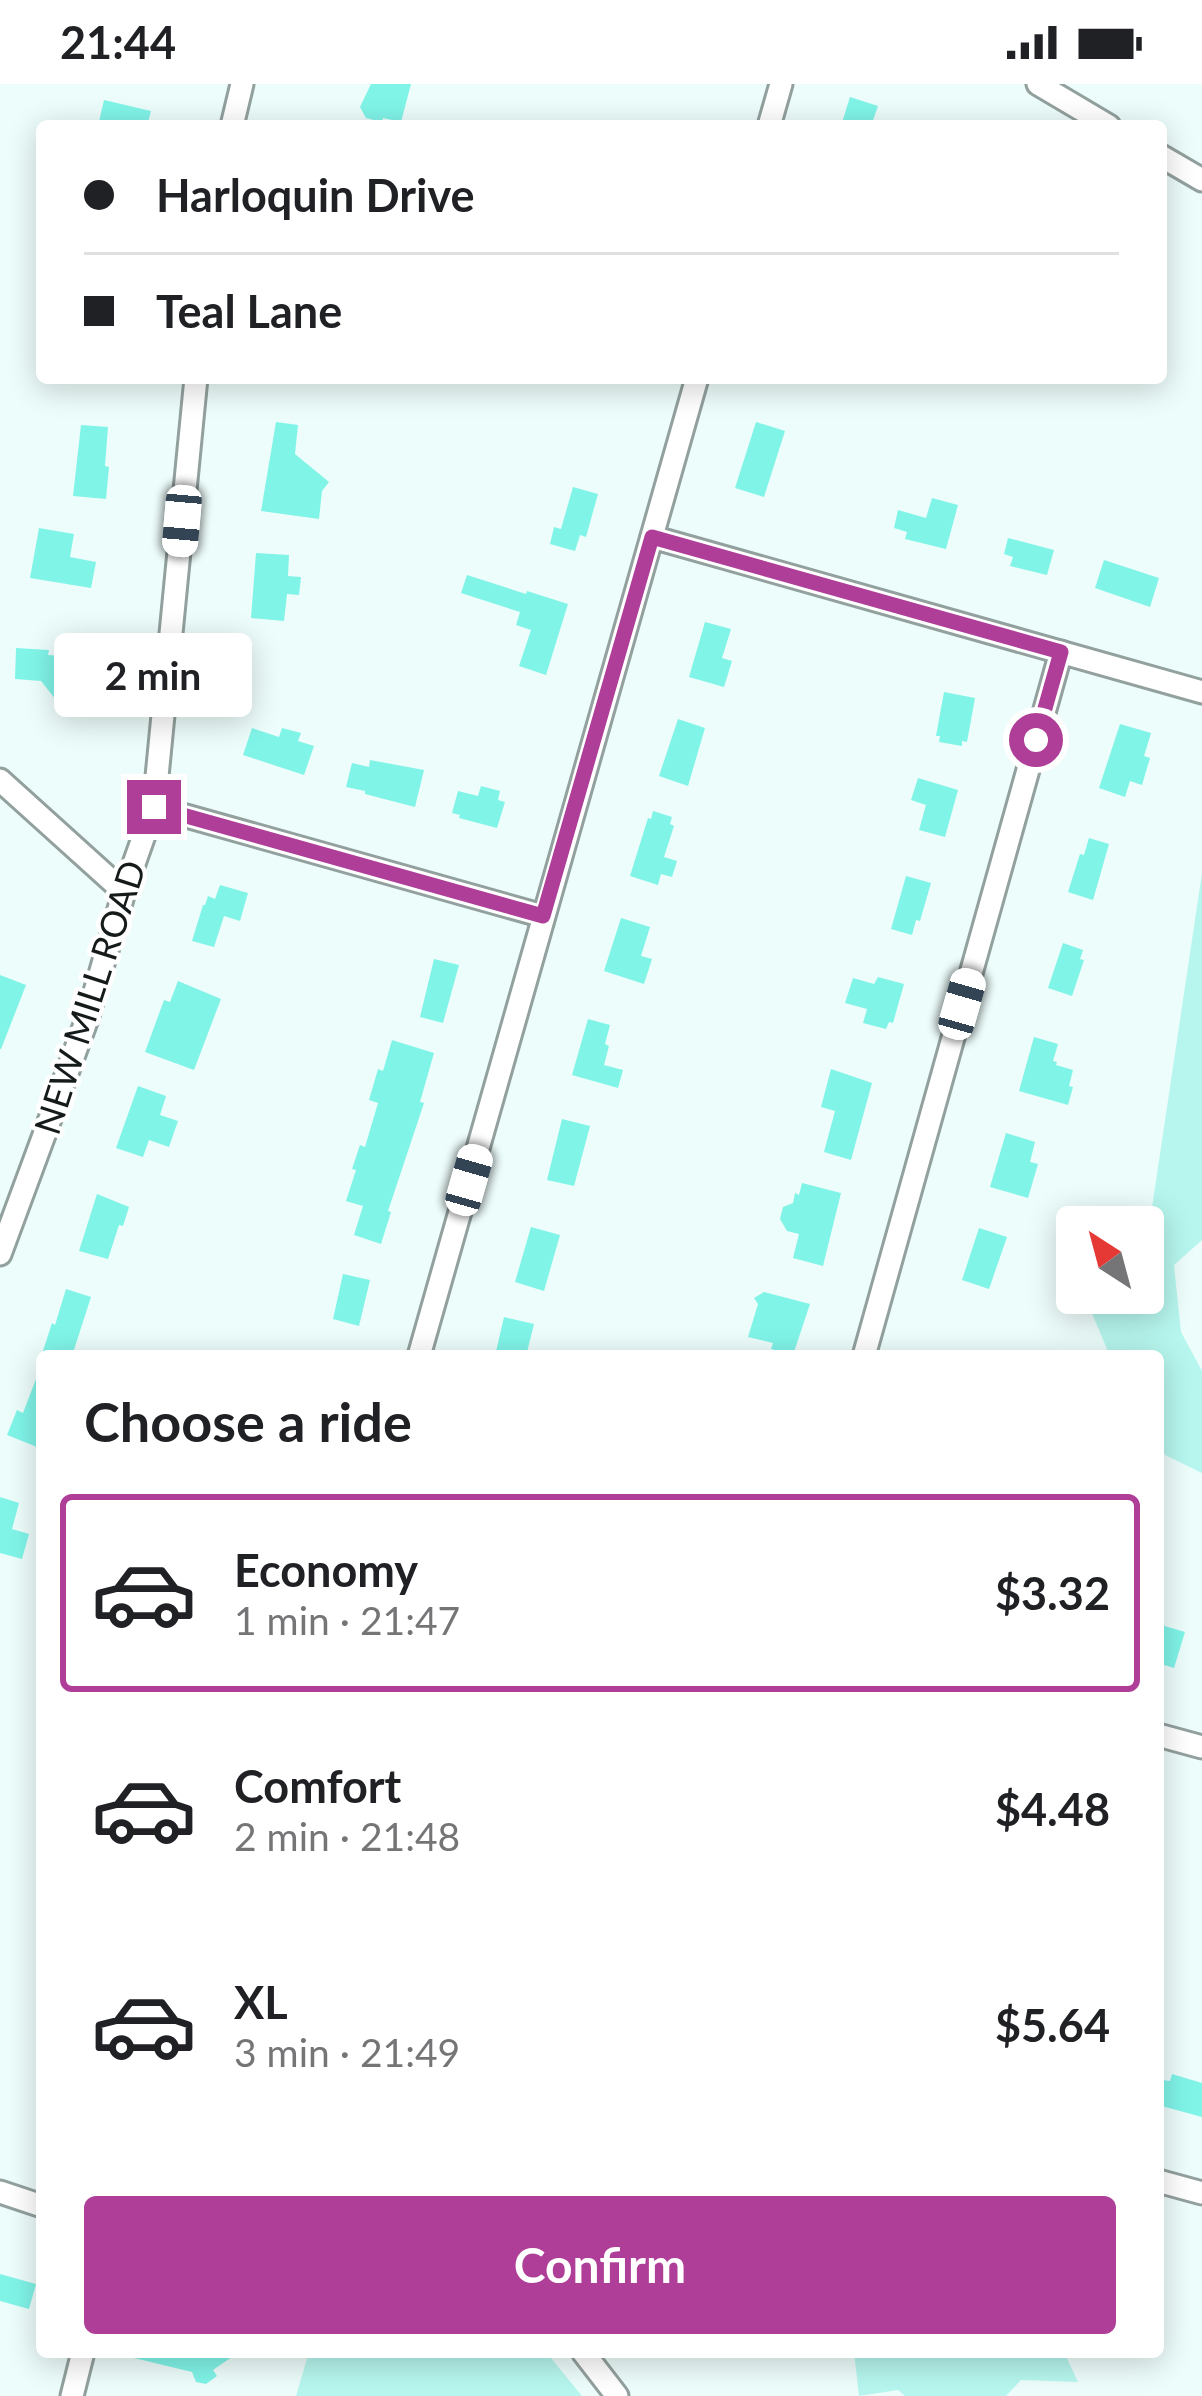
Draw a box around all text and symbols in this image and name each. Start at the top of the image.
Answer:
text: 21:44 [60,15,176,69]
text: Harloquin Drive [156,168,475,222]
text: Teal Lane [156,284,342,338]
car [161,484,203,558]
callout: 2 min [55,633,253,717]
text: 2 min [105,652,201,698]
route start [1009,713,1063,767]
route end [127,780,181,834]
street label: NEW MILL ROAD [24,855,154,1139]
car [935,964,989,1044]
car [442,1140,496,1220]
north arrow [1056,1206,1164,1314]
map controls [1056,1206,1164,1314]
text: Choose a ride [84,1389,412,1454]
icon: car [90,1539,198,1647]
text: Economy [234,1543,418,1597]
text: $3.32 [995,1566,1110,1620]
text: 1 min · 21:47 [234,1597,460,1643]
icon: car [90,1755,198,1863]
text: Comfort [234,1759,401,1813]
text: $4.48 [995,1782,1110,1836]
text: 2 min · 21:48 [234,1813,460,1859]
icon: car [90,1971,198,2079]
text: XL [234,1975,288,2029]
text: $5.64 [995,1998,1110,2052]
text: 3 min · 21:49 [234,2029,460,2075]
button: Confirm [84,2196,1116,2334]

